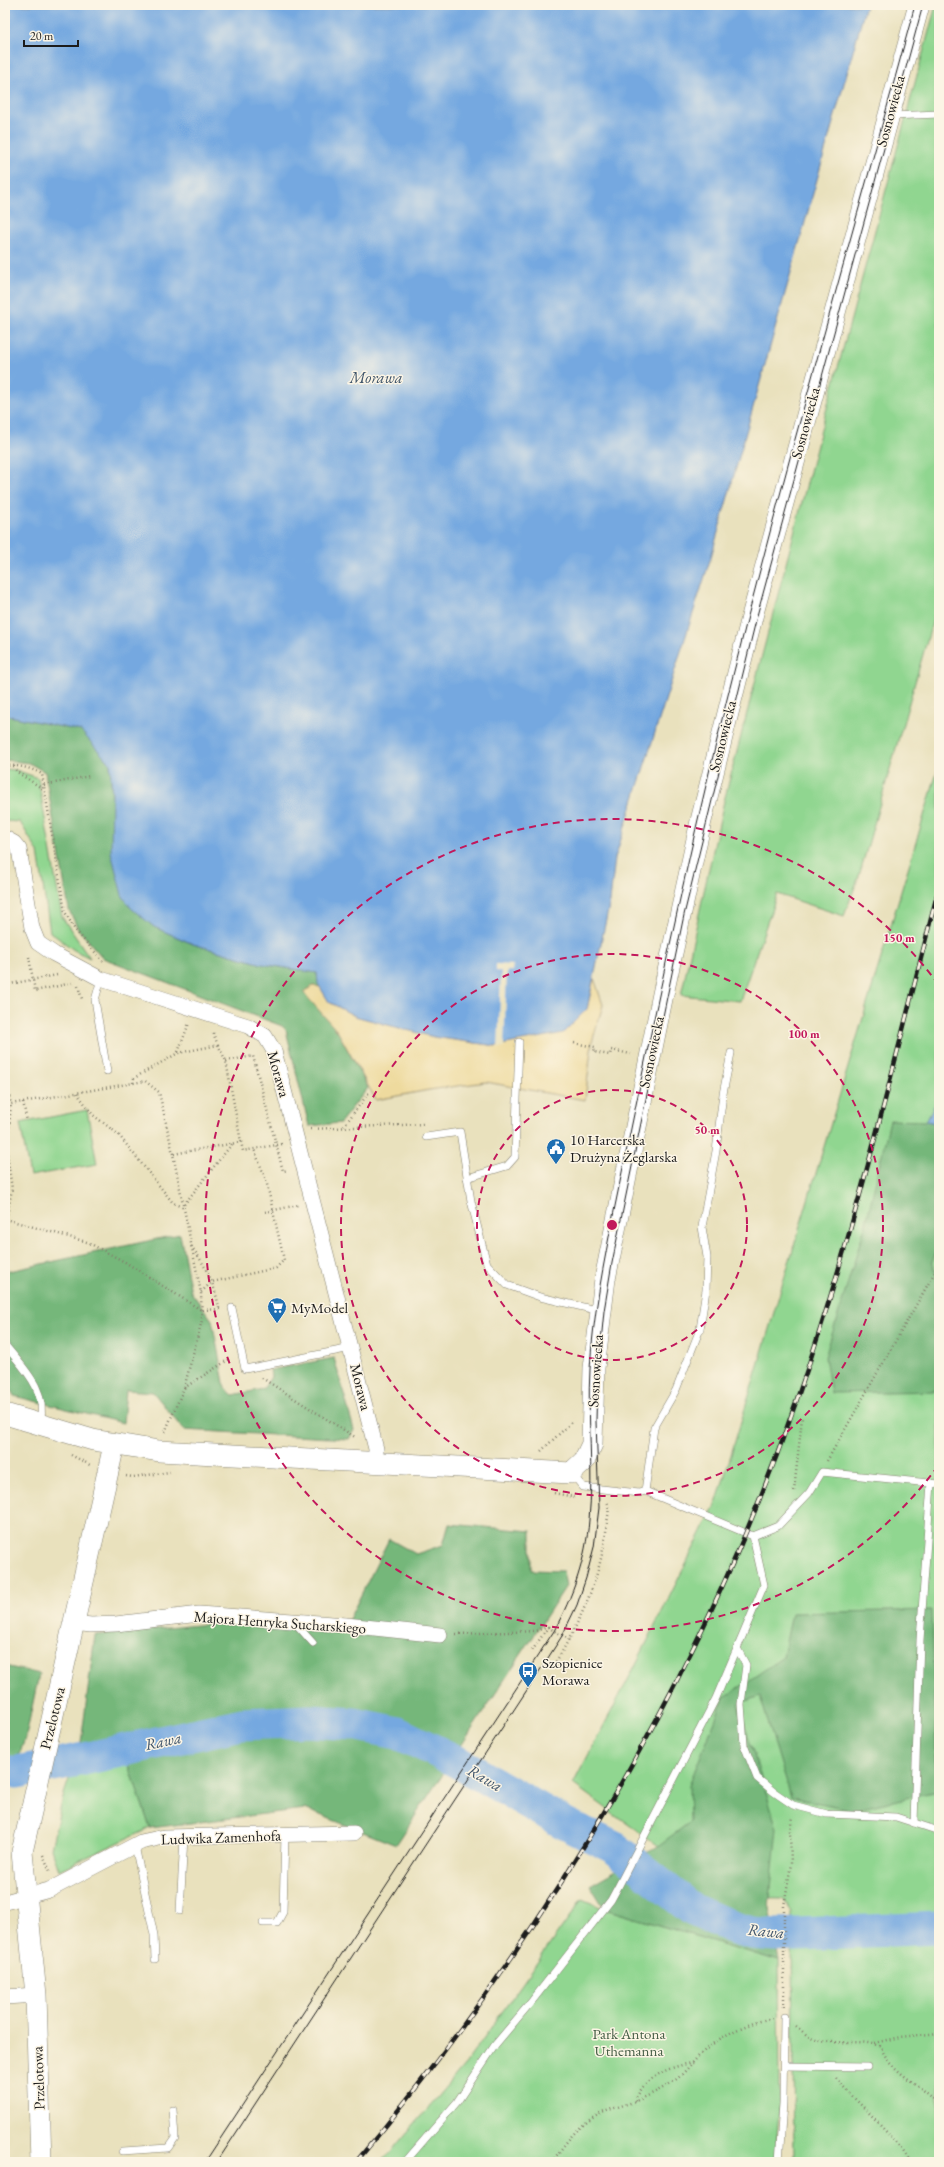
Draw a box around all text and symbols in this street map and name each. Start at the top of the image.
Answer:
scale bar [24,22,78,48]
text: 20 m [30,28,54,44]
street label: Sosnowiecka [871,73,909,149]
water label: Morawa [348,367,403,388]
street label: Sosnowiecka [786,385,824,461]
street label: Sosnowiecka [704,698,740,774]
text: 150 m [883,930,915,946]
street label: Sosnowiecka [634,1014,668,1090]
text: 100 m [788,1026,820,1042]
street label: Morawa [263,1049,295,1099]
text: 50 m [694,1122,720,1138]
place label: 10 Harcerska Drużyna Żeglarska [570,1130,677,1166]
public building icon: 10 Harcerska Drużyna Żeglarska [545,1137,567,1165]
centre of rings [605,1218,619,1232]
supermarket icon: MyModel [266,1296,288,1324]
place label: MyModel [291,1298,349,1317]
street label: Sosnowiecka [583,1334,607,1408]
street label: Morawa [346,1362,376,1412]
street label: Majora Henryka Sucharskiego [193,1607,367,1637]
place label: Szopienice Morawa [542,1653,603,1689]
bus stop icon: Szopienice Morawa [517,1660,539,1688]
street label: Przelotowa [35,1685,69,1751]
water label: Rawa [143,1727,183,1755]
water label: Rawa [464,1760,506,1796]
street label: Ludwika Zamenhofa [161,1825,281,1849]
water label: Rawa [747,1919,785,1943]
park label: Park Antona Uthemanna [593,2024,665,2060]
street label: Przelotowa [27,2046,49,2110]

